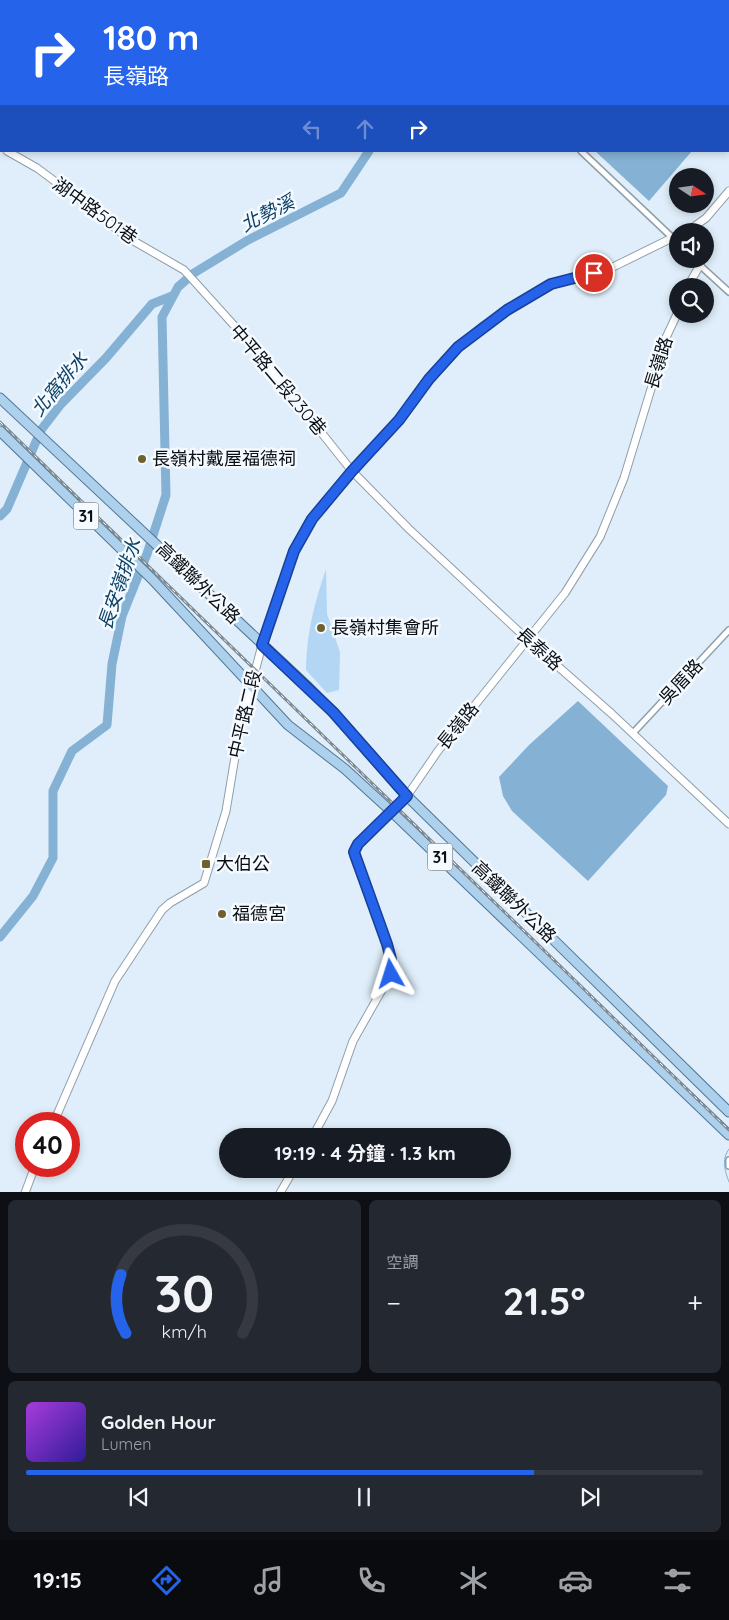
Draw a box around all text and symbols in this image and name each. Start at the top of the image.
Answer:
text: 180 m [103,15,199,59]
icon: right [20,20,85,85]
text: 長嶺路 [103,62,169,90]
icon: left [298,115,326,143]
icon: ahead [351,115,379,143]
icon: right [404,115,432,143]
north arrow [669,168,714,212]
map controls [669,168,714,323]
street label: 湖中路501巷 [48,172,142,249]
water label: 北勢溪 [236,188,301,237]
button: sound [669,223,714,268]
pin [573,252,615,294]
icon: arrive [580,259,608,287]
button: search [669,278,714,323]
street label: 中平路二段230巷 [225,319,332,440]
street label: 長嶺路 [640,334,677,392]
water label: 北窩排水 [25,346,93,421]
place label: 長嶺村戴屋福德祠 [152,447,296,470]
marker: 長嶺村戴屋福德祠 [136,453,148,465]
road number: 31 [74,502,98,530]
water label: 長安嶺排水 [92,534,146,633]
street label: 高鐵聯外公路 [152,537,245,628]
place label: 長嶺村集會所 [331,616,439,639]
marker: 長嶺村集會所 [315,622,327,634]
street label: 長泰路 [512,622,567,675]
street label: 吳厝路 [654,654,707,709]
street label: 中平路二段 [223,667,266,760]
street label: 長嶺路 [432,697,484,754]
road number: 31 [428,844,452,870]
place label: 大伯公 [216,852,270,875]
street label: 高鐵聯外公路 [468,856,561,947]
marker: 大伯公 [200,858,212,870]
place label: 福德宮 [232,902,286,925]
marker: 福德宮 [216,908,228,920]
position arrow [364,947,416,999]
speed limit sign: 40 [15,1112,80,1177]
text: 19:19 · 4 分鐘 · 1.3 km [274,1141,456,1165]
text: 空調 [387,1252,419,1272]
text: 30 [154,1260,214,1325]
text: 21.5° [503,1277,585,1325]
text: − [387,1285,401,1320]
text: + [687,1285,703,1320]
text: km/h [162,1320,207,1342]
text: Golden Hour [101,1410,216,1434]
text: Lumen [101,1434,152,1454]
icon: previous [125,1483,153,1511]
icon: pause [350,1483,378,1511]
icon: next [576,1483,604,1511]
icon: directions [149,1563,184,1598]
icon: music [251,1563,286,1598]
icon: phone [354,1563,389,1598]
icon: climate [456,1563,491,1598]
icon: car [558,1563,593,1598]
icon: filters [660,1563,695,1598]
text: 19:15 [34,1566,82,1594]

